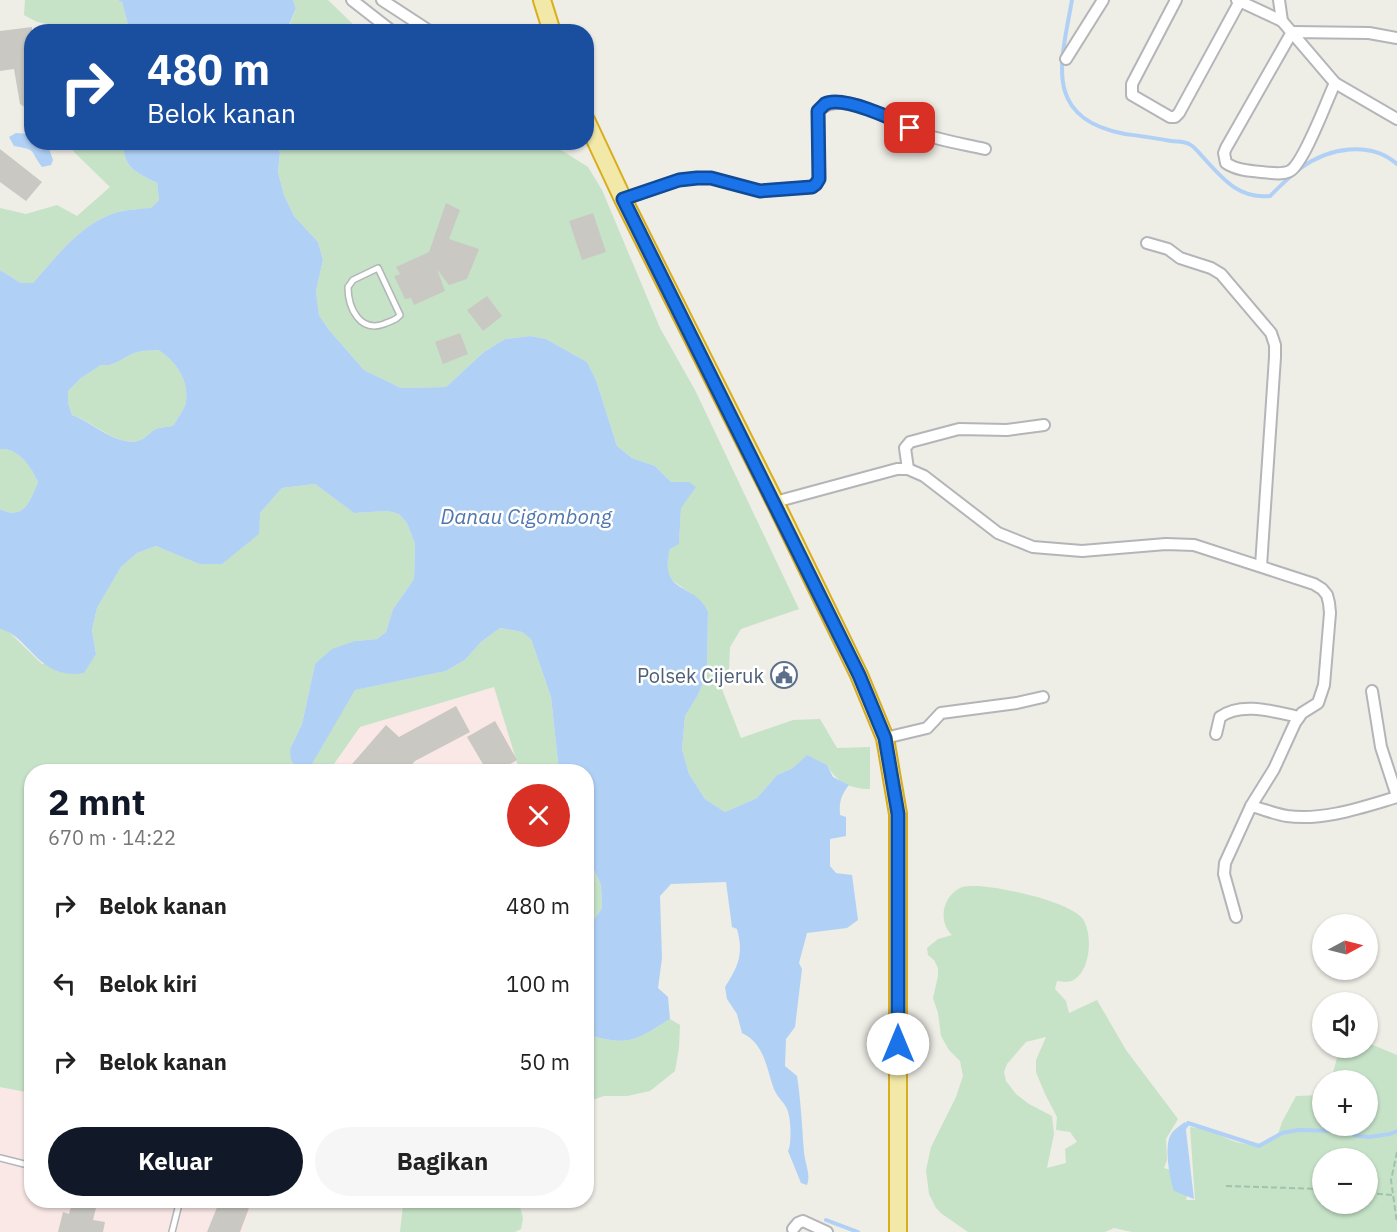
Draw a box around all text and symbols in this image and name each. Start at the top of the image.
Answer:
text: 480 m [147,42,270,97]
icon: right [48,48,126,126]
text: Belok kanan [147,95,296,130]
pin [884,102,935,153]
icon: arrive [893,111,926,144]
water label: Danau Cigombong [440,502,613,530]
public building icon: Polsek Cijeruk [769,660,799,690]
place label: Polsek Cijeruk [637,662,764,689]
text: 2 mnt [48,778,146,825]
button: close [507,784,570,847]
text: 670 m · 14:22 [48,824,176,851]
icon: right [48,889,81,922]
text: Belok kanan [99,891,227,920]
text: 480 m [506,891,570,920]
north arrow [1312,914,1378,980]
map controls [1312,914,1378,1214]
icon: left [48,967,81,1000]
text: Belok kiri [99,969,197,998]
text: 100 m [506,969,570,998]
button: sound [1312,992,1378,1058]
position arrow [866,1012,930,1076]
icon: right [48,1045,81,1078]
text: Belok kanan [99,1047,227,1076]
text: 50 m [519,1047,570,1076]
button: + [1312,1070,1378,1136]
button: Keluar [48,1127,303,1196]
button: Bagikan [315,1127,570,1196]
button: − [1312,1148,1378,1214]

